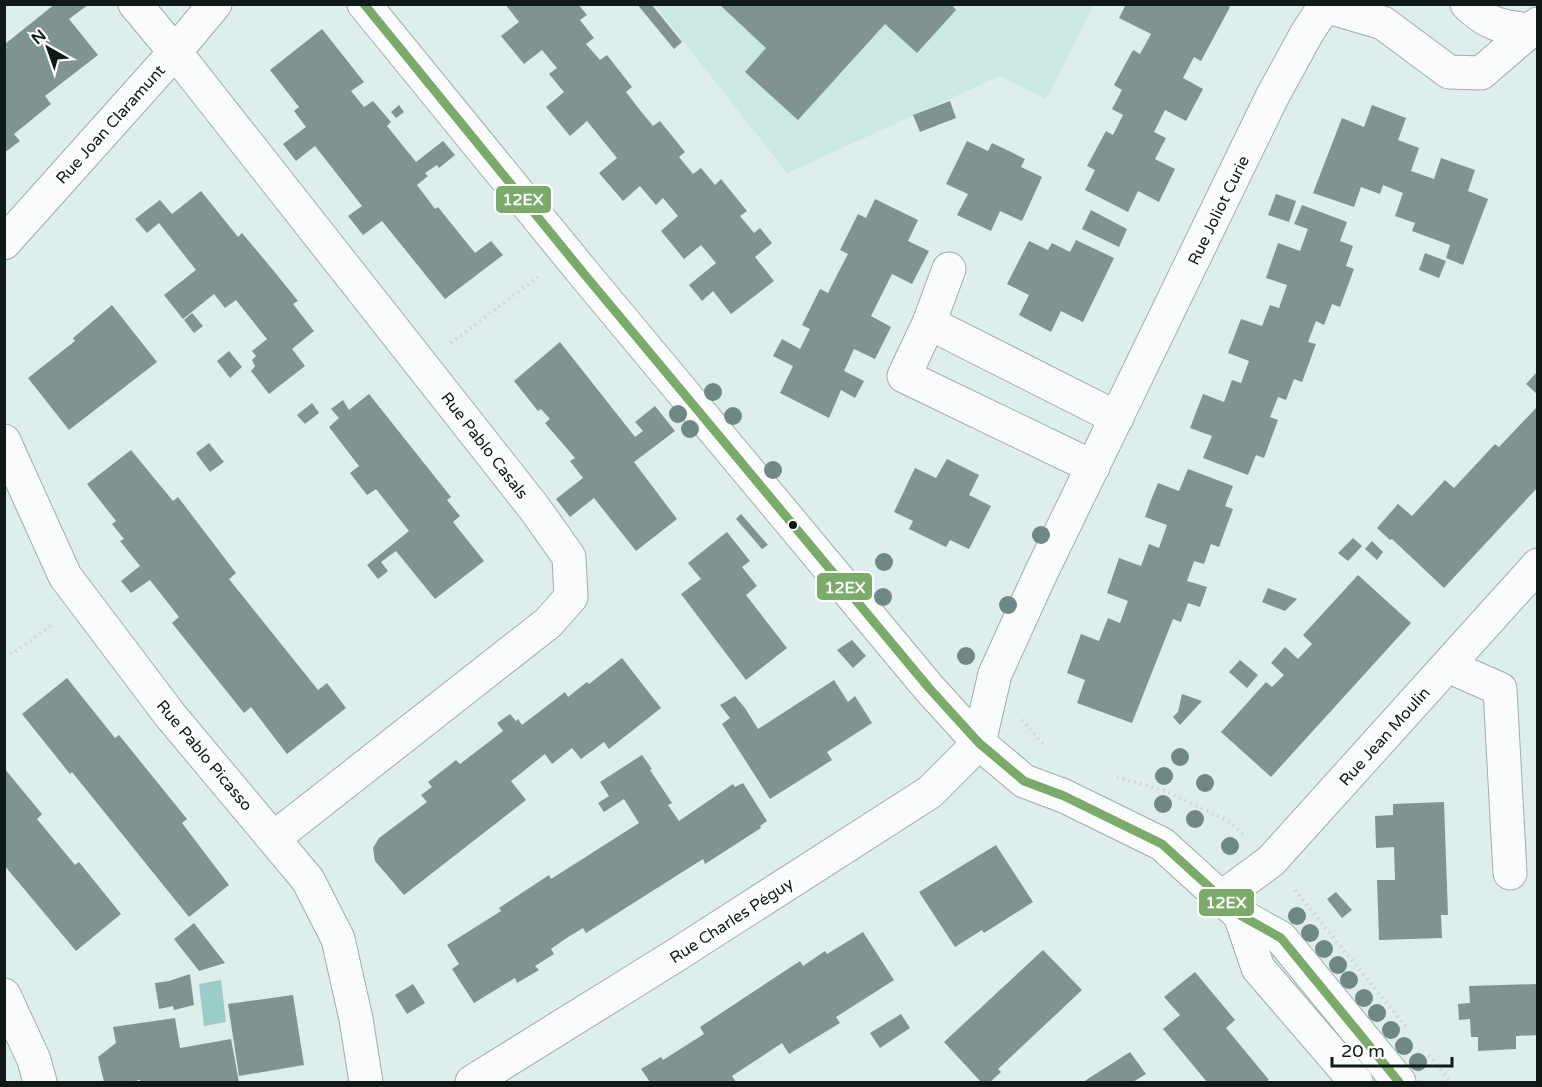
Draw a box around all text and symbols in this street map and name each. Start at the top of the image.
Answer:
north arrow [18,18,78,78]
text: N [28,25,50,49]
street label: Rue Joan Claramunt [52,61,170,188]
street label: Rue Joliot Curie [1184,152,1254,268]
line badge: 12EX [495,185,552,214]
text: 12EX [502,190,544,210]
street label: Rue Pablo Casals [436,388,532,503]
unlabelled marker [787,519,799,531]
line badge: 12EX [816,572,873,601]
text: 12EX [824,578,866,598]
street label: Rue Jean Moulin [1335,683,1434,790]
street label: Rue Pablo Picasso [152,696,257,815]
street label: Rue Charles Péguy [666,873,797,968]
line badge: 12EX [1198,888,1255,917]
text: 12EX [1205,893,1247,913]
scale bar [1332,1030,1452,1068]
text: 20 m [1341,1040,1385,1062]

